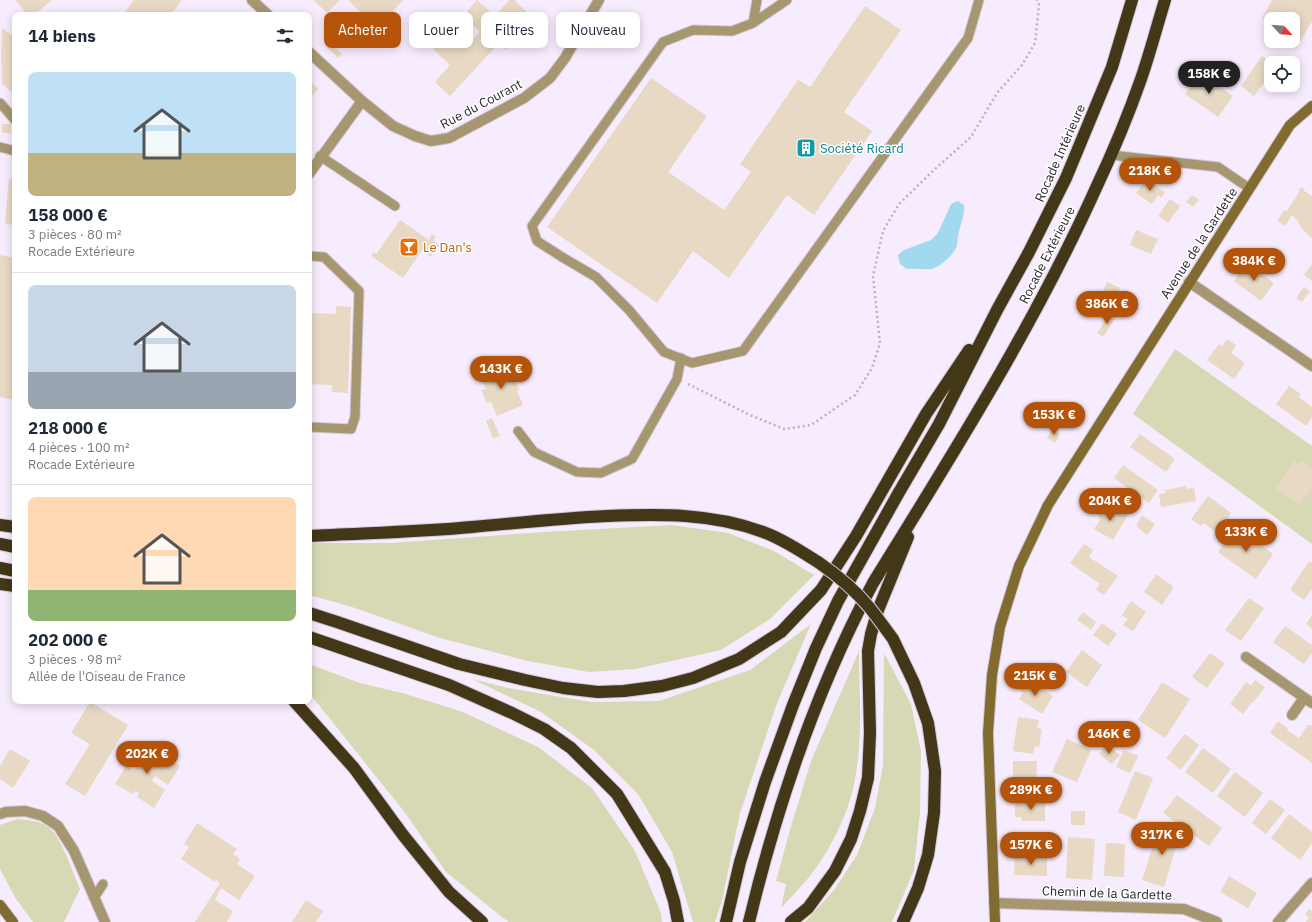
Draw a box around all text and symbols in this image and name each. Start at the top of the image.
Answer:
chip: Acheter [324,12,401,48]
chip: Louer [409,12,473,48]
chip: Filtres [481,12,548,48]
chip: Nouveau [556,12,640,48]
north arrow [1264,12,1300,48]
map controls [1264,12,1300,92]
text: 14 biens [28,25,96,47]
icon: filters [274,25,296,47]
button: locate [1264,56,1300,92]
pin: 158K € [1176,61,1242,95]
text: 158K € [1187,65,1231,82]
street label: Rue du Courant [437,75,525,133]
icon: home [126,98,198,170]
street label: Rocade Intérieure [1031,101,1089,205]
building icon: Société Ricard [795,137,817,159]
place label: Société Ricard [820,140,904,157]
pin: 218K € [1117,158,1183,192]
text: 218K € [1128,162,1172,179]
street label: Avenue de la Gardette [1157,184,1241,302]
text: 158 000 € [28,204,108,226]
street label: Rocade Extérieure [1015,204,1079,306]
text: 3 pièces · 80 m² [28,226,122,243]
bar icon: Le Dan's [398,236,420,258]
place label: Le Dan's [423,239,472,256]
text: Rocade Extérieure [28,243,135,260]
pin: 384K € [1221,248,1287,282]
text: 384K € [1232,252,1276,269]
pin: 386K € [1074,291,1140,325]
text: 386K € [1085,295,1129,312]
icon: home [126,311,198,383]
pin: 143K € [468,356,534,390]
text: 143K € [479,360,523,377]
pin: 153K € [1021,402,1087,436]
text: 153K € [1032,406,1076,423]
text: 218 000 € [28,417,108,439]
text: 4 pièces · 100 m² [28,439,129,456]
text: Rocade Extérieure [28,456,135,473]
pin: 204K € [1077,488,1143,522]
text: 204K € [1088,492,1132,509]
pin: 133K € [1213,519,1279,553]
icon: home [126,523,198,595]
text: 133K € [1224,523,1268,540]
text: 202 000 € [28,629,108,651]
text: 3 pièces · 98 m² [28,651,122,668]
pin: 215K € [1002,663,1068,697]
text: 215K € [1013,667,1057,684]
text: Allée de l'Oiseau de France [28,668,186,685]
pin: 146K € [1076,721,1142,755]
text: 146K € [1087,725,1131,742]
pin: 202K € [114,741,180,775]
text: 202K € [125,745,169,762]
pin: 289K € [998,777,1064,811]
text: 289K € [1009,781,1053,798]
pin: 317K € [1129,822,1195,856]
text: 317K € [1140,826,1184,843]
pin: 157K € [998,832,1064,866]
text: 157K € [1009,836,1053,853]
street label: Chemin de la Gardette [1042,882,1172,904]

